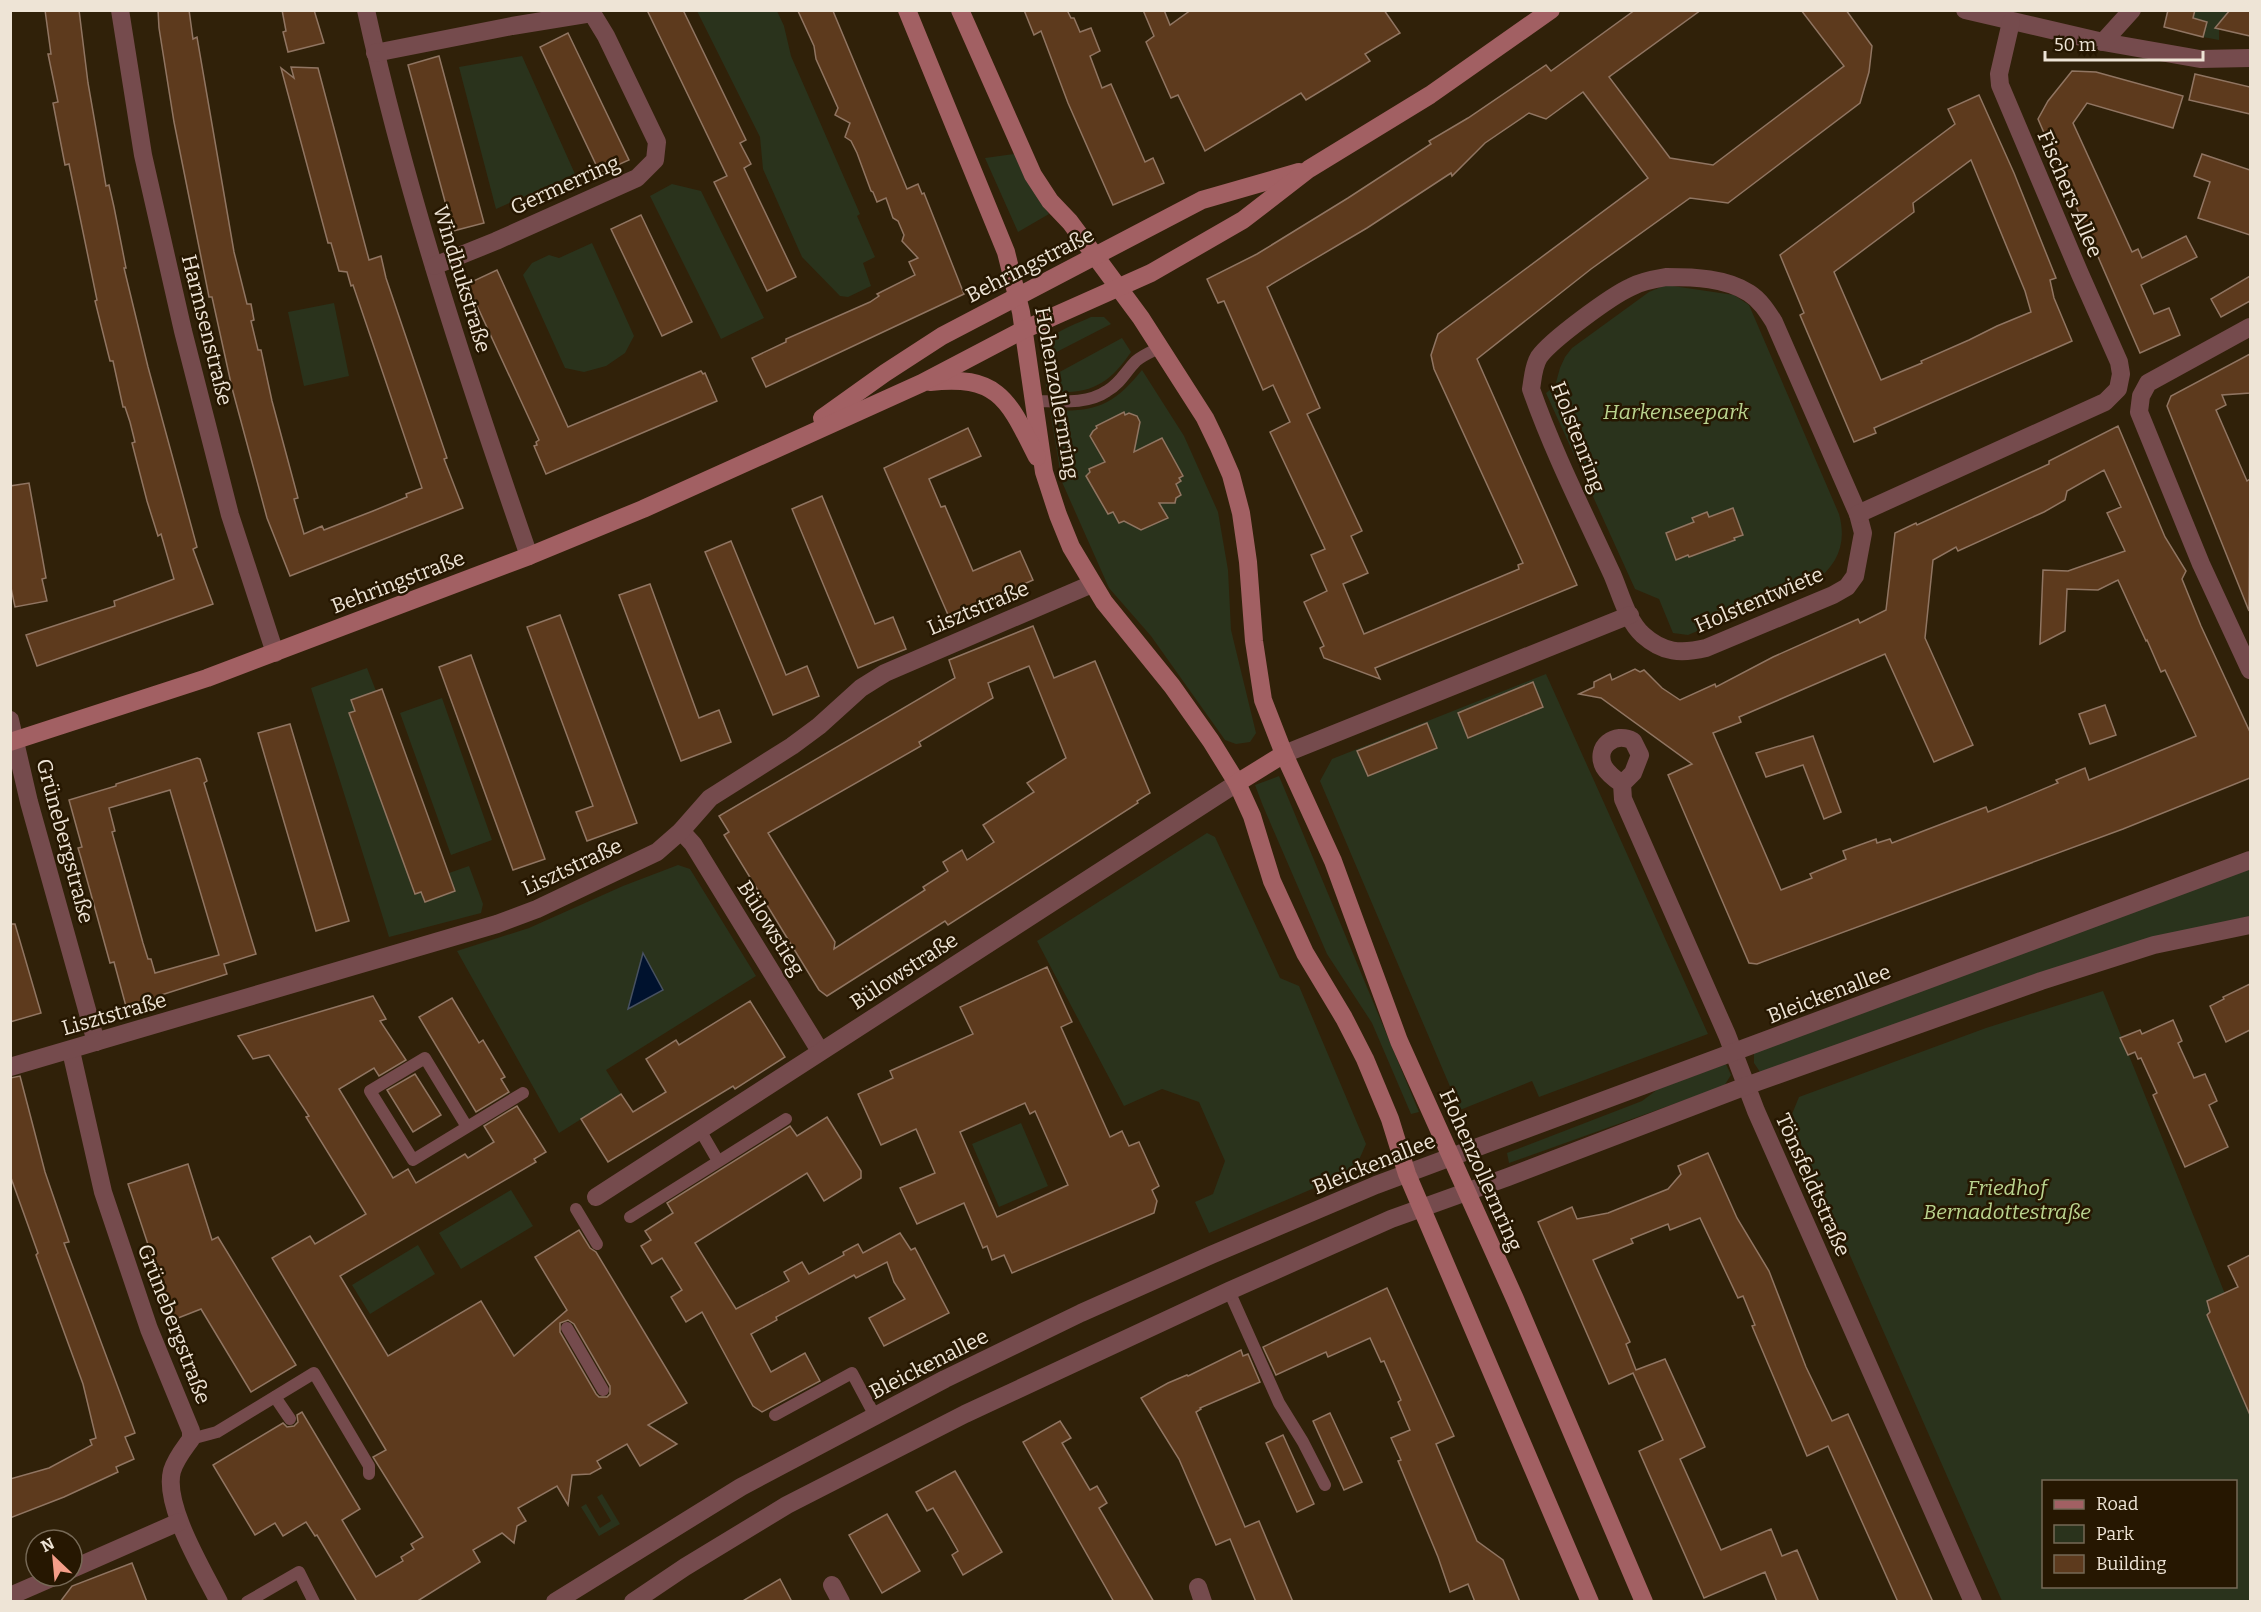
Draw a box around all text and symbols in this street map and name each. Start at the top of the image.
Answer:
scale bar [2045,24,2202,62]
text: 50 m [2054,34,2096,56]
street label: Fischers Allee [2032,126,2108,262]
street label: Germerring [506,149,624,221]
street label: Windhukstraße [427,202,497,356]
street label: Behringstraße [961,221,1099,309]
street label: Harmsenstraße [176,252,238,408]
street label: Hohenzollernring [1029,305,1085,481]
street label: Holstenring [1545,378,1611,496]
park label: Harkenseepark [1603,399,1750,425]
street label: Behringstraße [328,545,468,619]
street label: Holstentwiete [1691,561,1827,639]
street label: Lisztstraße [923,575,1033,641]
street label: Grünebergstraße [31,756,99,926]
street label: Lisztstraße [518,832,626,902]
street label: Bülowstieg [732,876,811,981]
street label: Bülowstraße [845,927,963,1015]
street label: Bleickenallee [1764,959,1894,1029]
street label: Lisztstraße [59,987,169,1041]
street label: Hohenzollernring [1434,1085,1528,1255]
street label: Tönsfeldtstraße [1770,1109,1856,1261]
street label: Bleickenallee [1309,1128,1439,1200]
park label: Friedhof Bernadottestraße [1923,1175,2091,1225]
street label: Grünebergstraße [132,1240,216,1408]
street label: Bleickenallee [865,1323,993,1405]
legend [2042,1480,2237,1588]
text: Road [2096,1493,2139,1515]
text: Park [2096,1523,2135,1545]
north arrow [24,1528,84,1588]
text: N [38,1534,57,1556]
text: Building [2096,1553,2167,1575]

